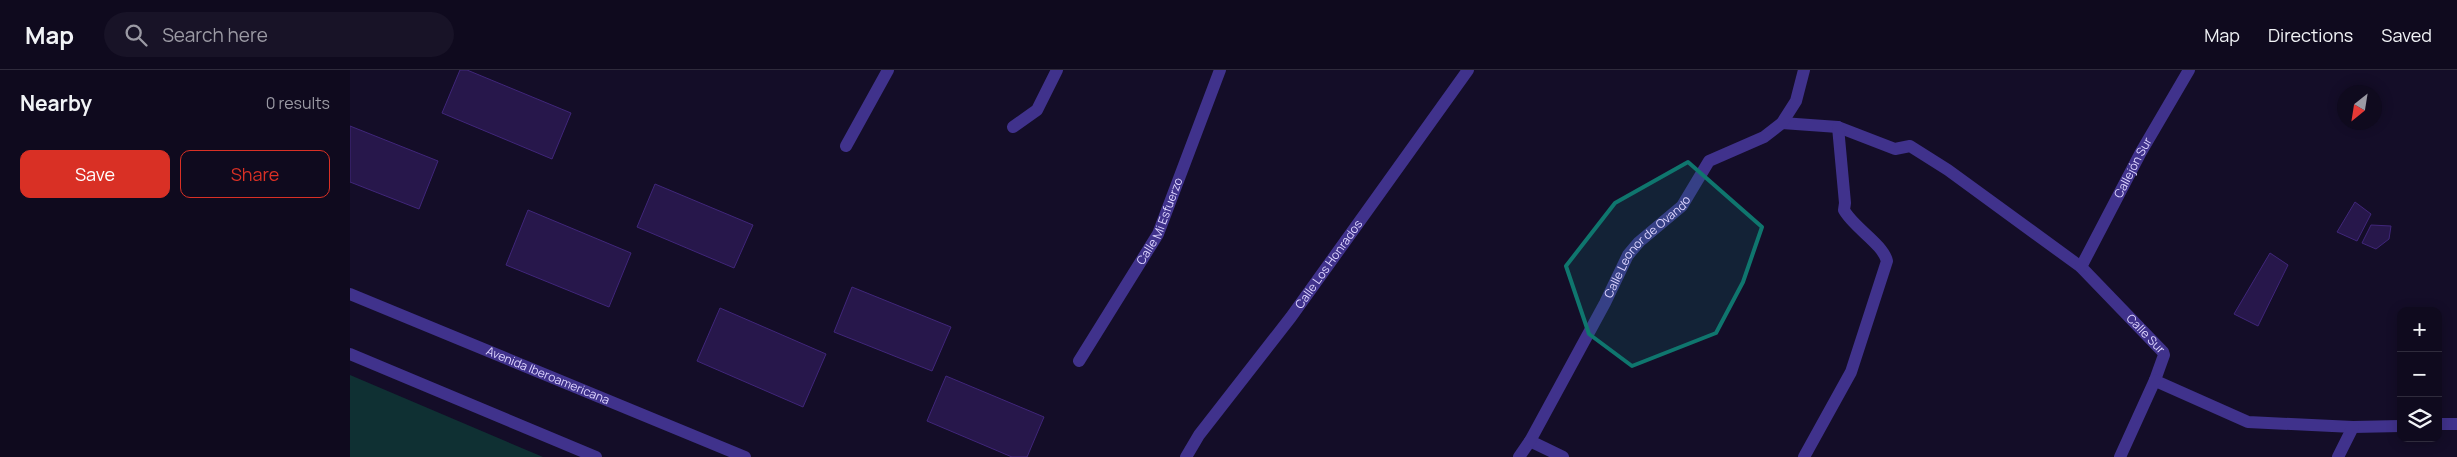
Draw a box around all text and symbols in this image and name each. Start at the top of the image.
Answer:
search box [104,12,454,57]
text: Map [25,18,74,51]
icon: search [122,21,150,49]
text: Search here [162,22,268,48]
text: Map [2204,23,2240,47]
text: Directions [2268,23,2353,47]
text: Saved [2381,23,2432,47]
north arrow [2337,85,2382,130]
text: Nearby [20,89,92,117]
text: 0 results [266,92,330,114]
street label: Callejón Sur [2109,133,2156,201]
button: Save [20,150,170,198]
button: Share [180,150,330,198]
street label: Calle Mi Esfuerzo [1132,175,1187,268]
street label: Calle Leonor de Ovando [1600,192,1694,301]
street label: Calle Los Honrados [1291,216,1366,312]
map controls [2397,307,2442,442]
button: + [2397,307,2442,352]
street label: Calle Sur [2123,310,2170,358]
street label: Avenida Iberoamericana [484,342,612,408]
button: − [2397,352,2442,397]
button: layers [2397,397,2442,442]

